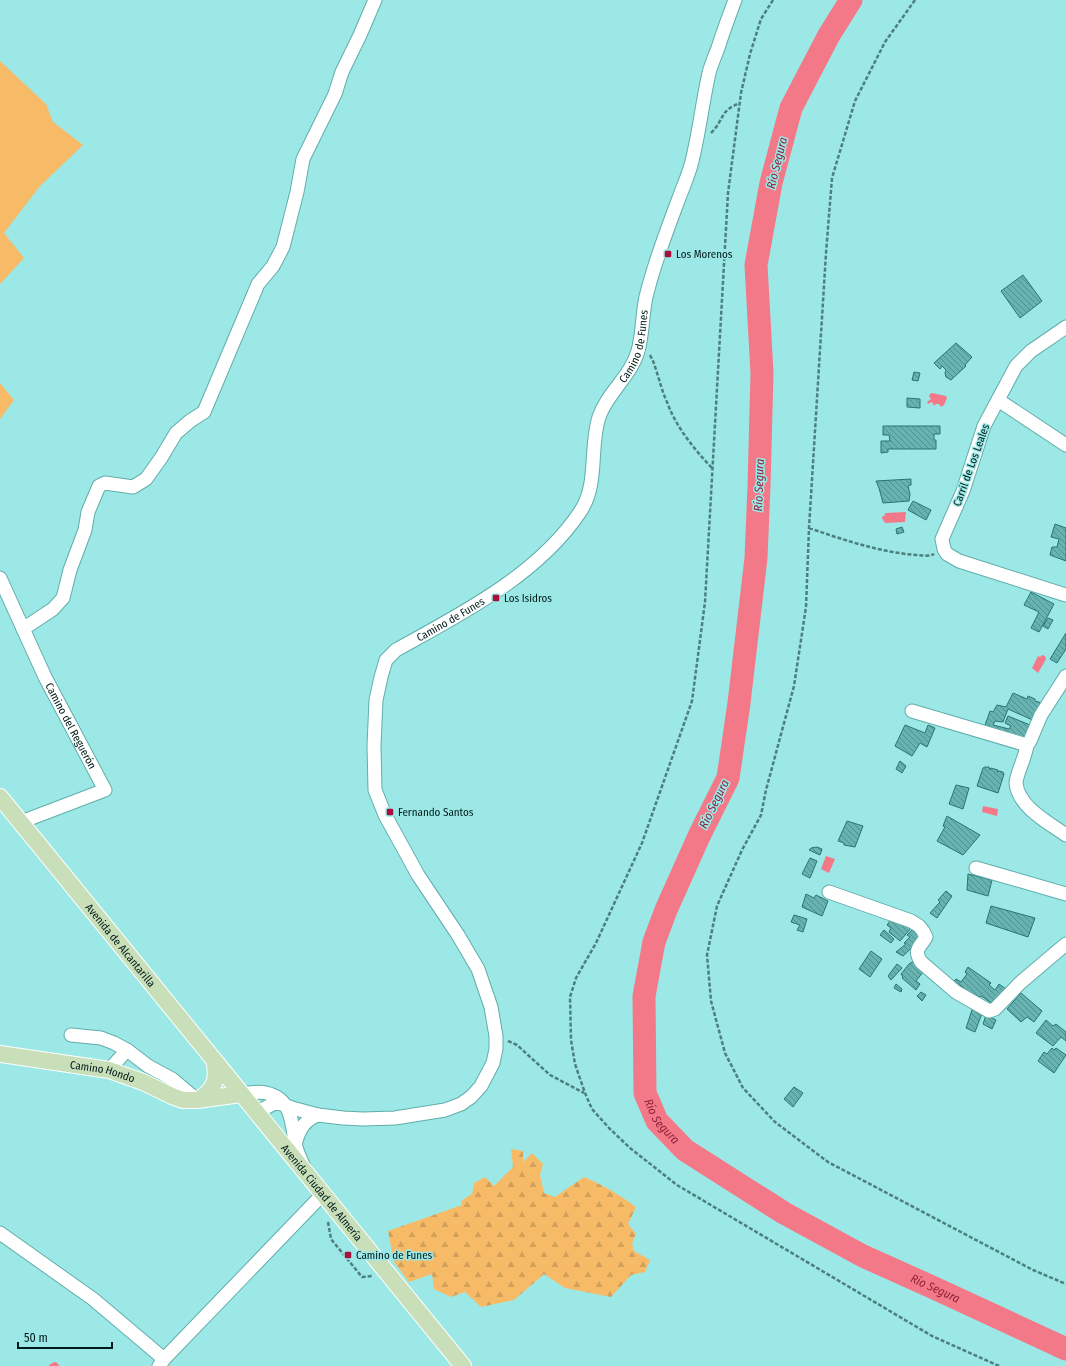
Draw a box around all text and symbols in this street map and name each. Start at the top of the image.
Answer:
water label: Río Segura [764,136,790,190]
place label: Los Morenos [676,248,733,261]
marker: Los Morenos [663,249,673,259]
street label: Camino de Funes [616,309,651,385]
street label: Carril de Los Leales [951,422,992,508]
water label: Río Segura [751,458,767,512]
place label: Los Isidros [504,592,552,605]
marker: Los Isidros [491,593,501,603]
street label: Camino de Funes [414,595,487,644]
street label: Camino del Reguerón [42,681,99,771]
water label: Río Segura [696,777,732,831]
place label: Fernando Santos [398,806,474,819]
marker: Fernando Santos [385,807,395,817]
street label: Avenida de Alcantarilla [82,901,158,990]
street label: Camino Hondo [69,1058,137,1086]
water label: Río Segura [641,1097,682,1147]
street label: Avenida Ciudad de Almería [278,1142,365,1244]
place label: Camino de Funes [356,1249,433,1262]
marker: Camino de Funes [343,1250,353,1260]
water label: Río Segura [908,1271,962,1306]
scale bar [18,1324,112,1350]
text: 50 m [24,1331,48,1345]

